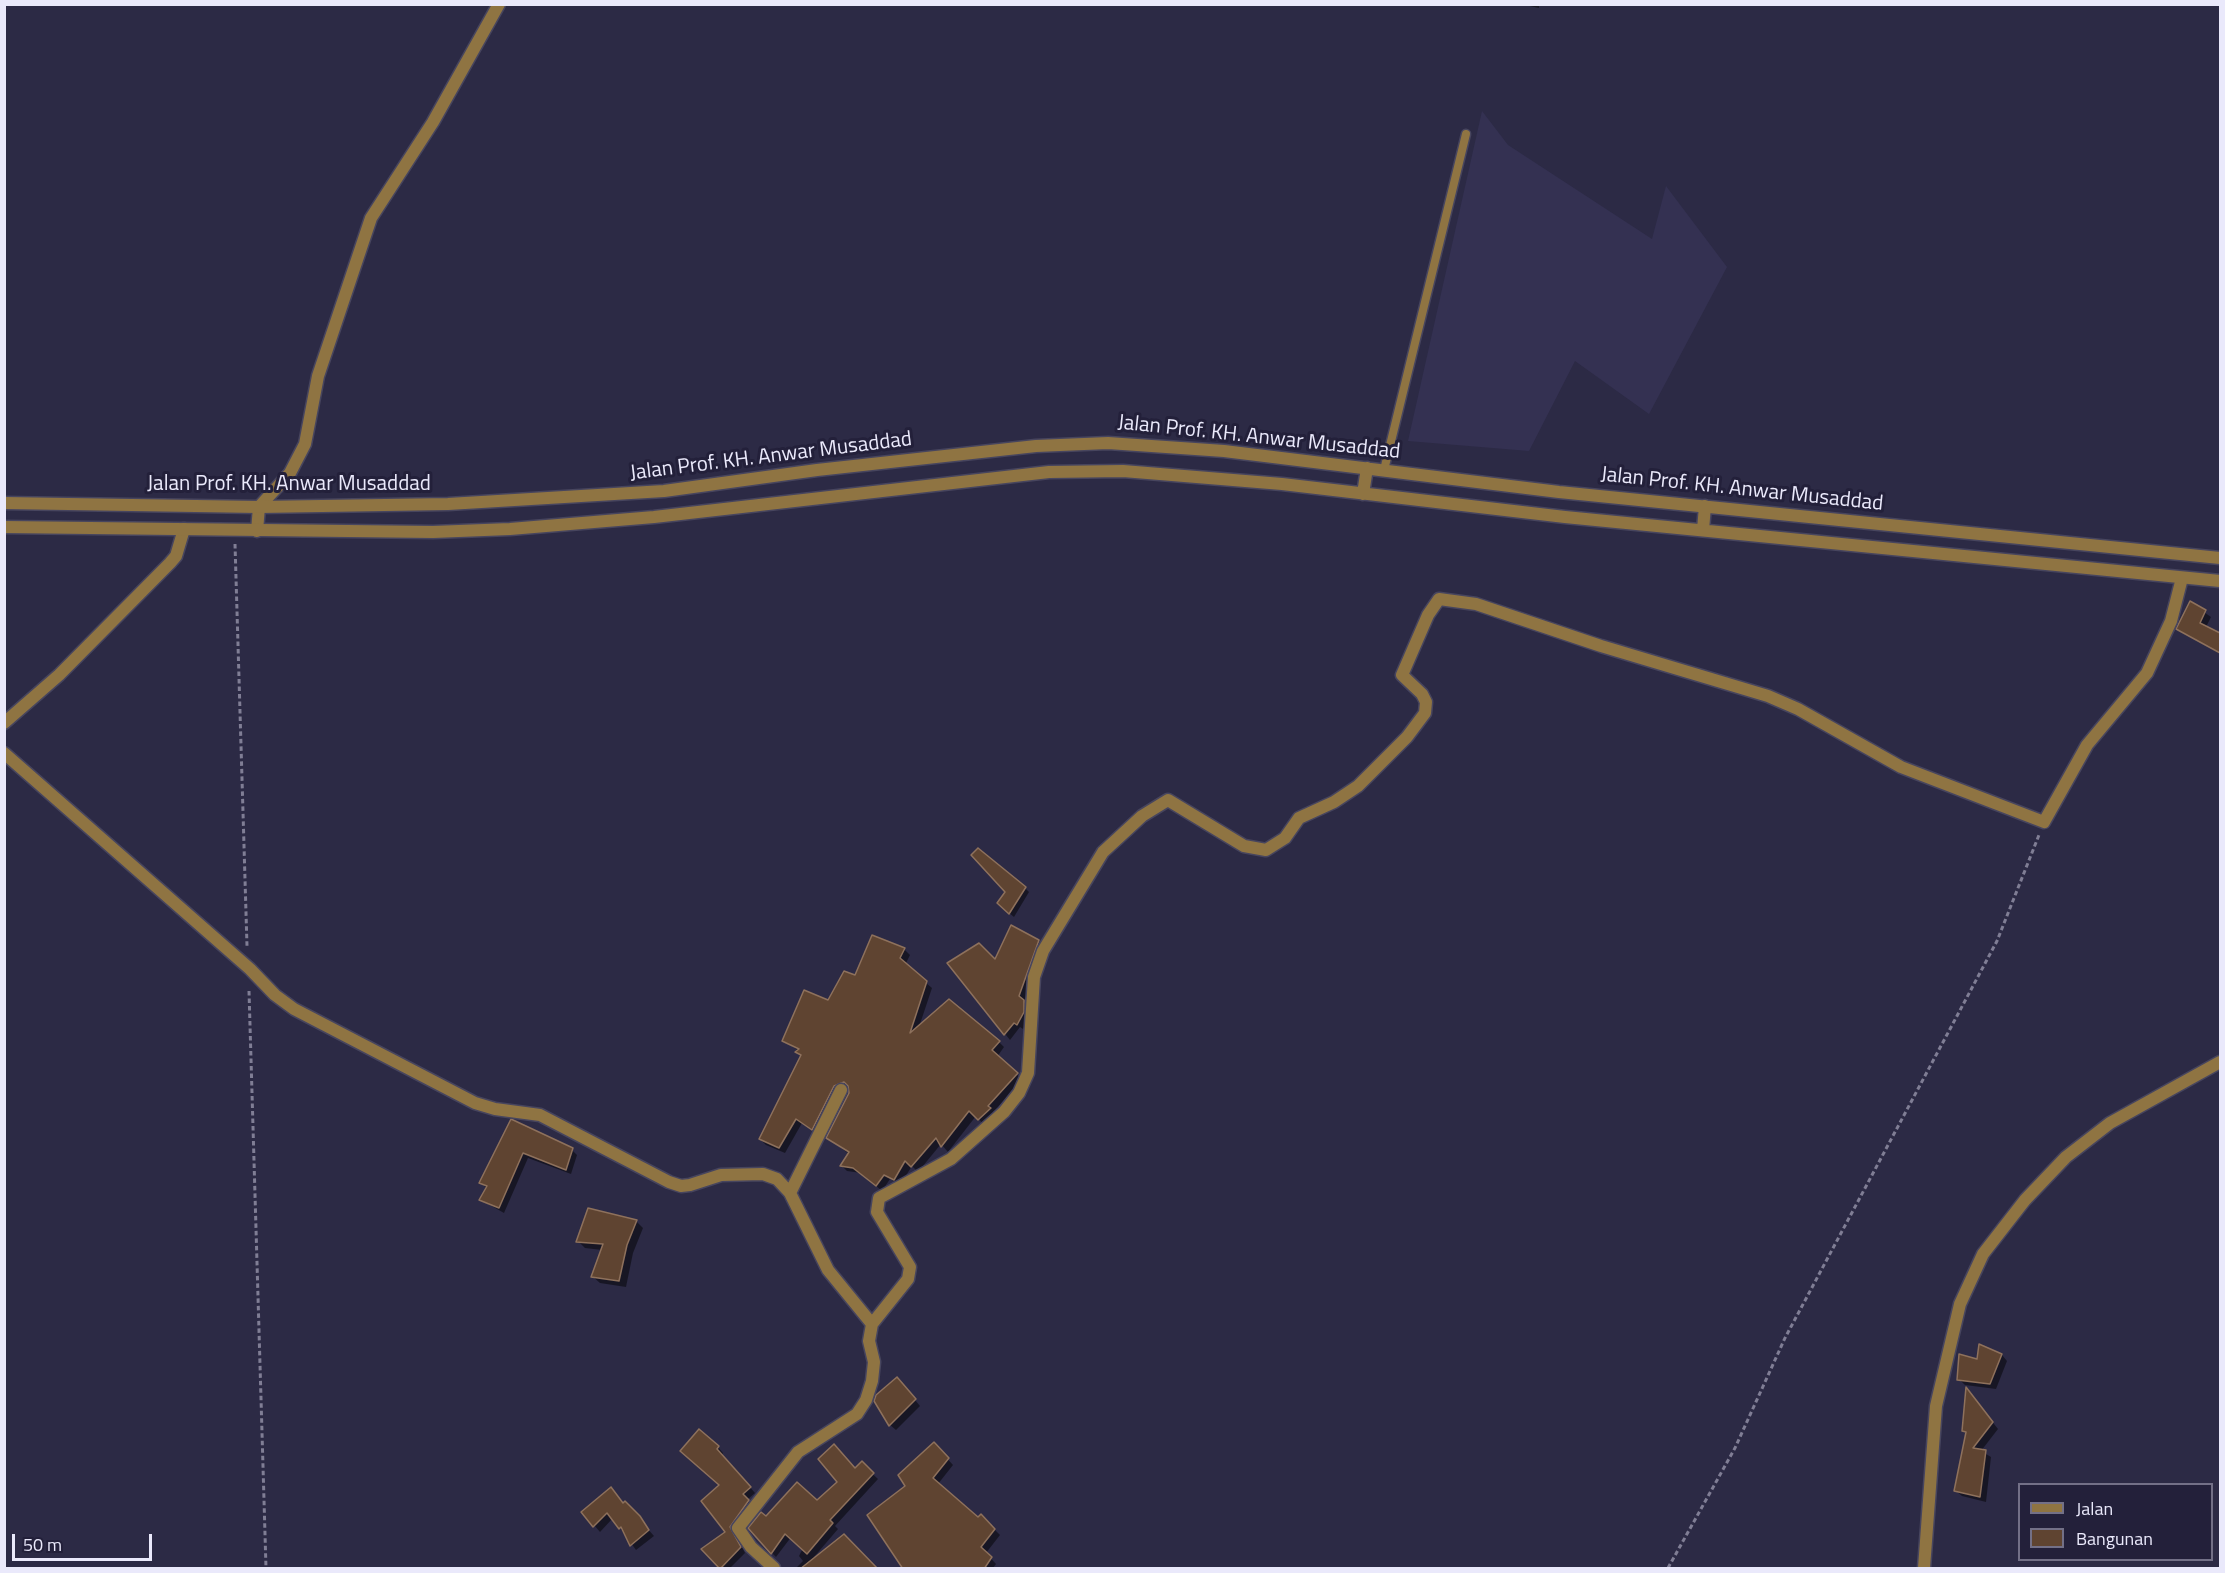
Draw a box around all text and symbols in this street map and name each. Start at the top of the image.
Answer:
street label: Jalan Prof. KH. Anwar Musaddad [1117,411,1401,465]
street label: Jalan Prof. KH. Anwar Musaddad [629,427,913,487]
street label: Jalan Prof. KH. Anwar Musaddad [1600,463,1884,517]
street label: Jalan Prof. KH. Anwar Musaddad [147,472,431,498]
legend [2018,1483,2213,1561]
text: Jalan [2076,1495,2113,1522]
scale bar [15,1522,154,1560]
text: Bangunan [2076,1525,2153,1552]
text: 50 m [23,1531,62,1558]

